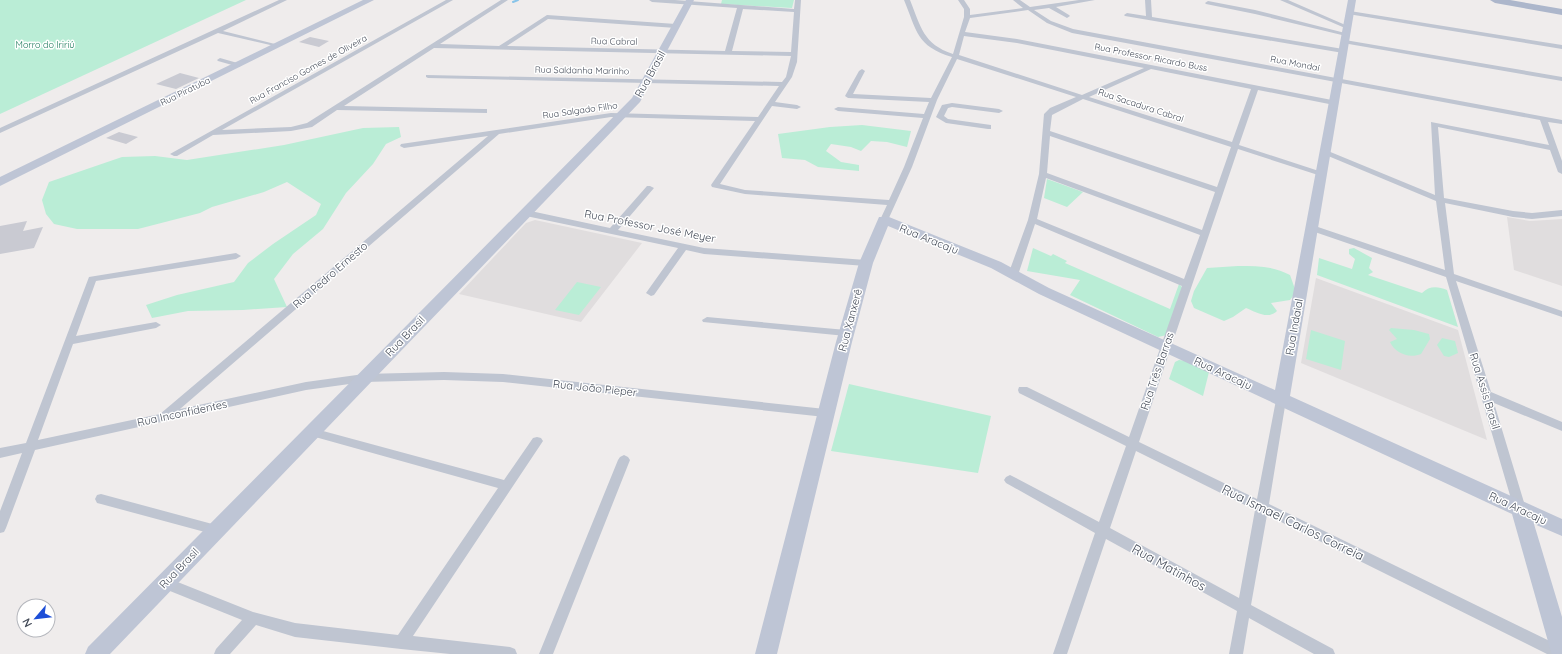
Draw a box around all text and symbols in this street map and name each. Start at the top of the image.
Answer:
street label: Rua Franciso Gomes de Oliveira [247,32,369,106]
street label: Rua Cabral [591,35,637,47]
park label: Morro do Iririú [15,39,75,50]
street label: Rua Professor Ricardo Buss [1094,41,1208,73]
street label: Rua Brasil [631,48,669,100]
street label: Rua Mondaí [1269,53,1321,73]
street label: Rua Saldanha Marinho [535,64,629,76]
street label: Rua Piratuba [158,74,212,108]
street label: Rua Sacadura Cabral [1097,86,1185,124]
street label: Rua Salgado Filho [542,99,618,121]
street label: Rua Professor José Meyer [583,206,718,246]
street label: Rua Aracaju [897,221,961,257]
street label: Rua Pedro Ernesto [290,238,371,311]
street label: Rua Xanxerê [835,287,865,353]
street label: Rua Indaial [1282,298,1306,356]
street label: Rua Brasil [382,313,428,359]
street label: Rua Três Barras [1137,330,1177,412]
street label: Rua Assis Brasil [1467,351,1503,431]
street label: Rua Aracaju [1192,353,1254,393]
street label: Rua João Pieper [552,377,639,399]
street label: Rua Inconfidentes [136,397,228,429]
street label: Rua Ismael Carlos Correia [1219,481,1367,563]
street label: Rua Aracaju [1487,488,1549,528]
street label: Rua Matinhos [1129,540,1209,594]
street label: Rua Brasil [156,545,202,591]
north arrow [16,598,56,638]
text: N [19,616,35,630]

